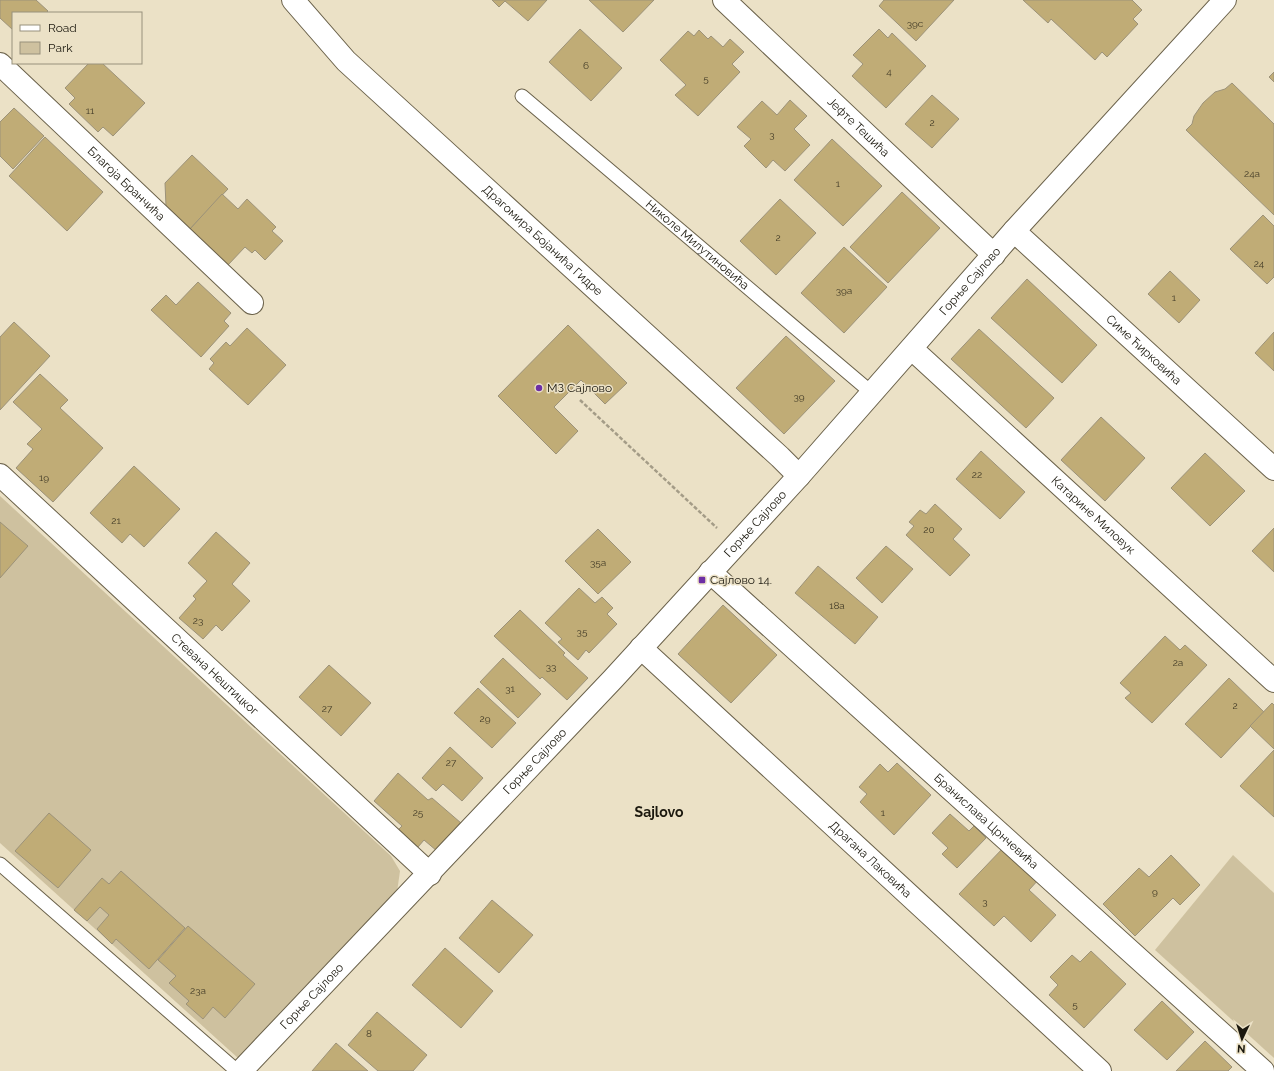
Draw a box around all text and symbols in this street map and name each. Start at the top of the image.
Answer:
legend [12,12,142,64]
house number: 39c [907,18,924,29]
text: Road [48,21,77,35]
text: Park [48,41,73,55]
house number: 6 [583,60,589,71]
house number: 4 [886,66,892,77]
house number: 5 [703,73,709,84]
street label: Јефте Тешића [825,94,892,160]
house number: 11 [86,105,95,116]
house number: 2 [929,117,935,128]
house number: 3 [769,129,775,140]
street label: Благоја Бранчића [85,144,168,224]
house number: 24a [1244,168,1260,179]
house number: 1 [836,178,841,189]
street label: Драгомира Бојанића Гидре [480,182,605,299]
street label: Николе Милутиновића [643,197,752,293]
house number: 2 [775,232,781,243]
street label: Горње Сајлово [937,244,1003,318]
house number: 24 [1254,258,1265,269]
house number: 39a [836,285,852,296]
house number: 1 [1172,292,1177,303]
street label: Симе Ћирковића [1103,312,1184,388]
place label: МЗ Сајлово [547,381,612,395]
marker: МЗ Сајлово [534,383,544,393]
house number: 39 [793,391,805,402]
house number: 22 [972,469,982,480]
house number: 19 [39,472,49,483]
street label: Катарине Миловук [1048,473,1138,557]
street label: Горње Сајлово [721,487,789,560]
house number: 21 [111,515,121,526]
house number: 20 [923,524,935,535]
house number: 35a [590,557,606,568]
place label: Сајлово 14. [710,573,772,587]
marker: Сајлово 14. [697,575,707,585]
house number: 18a [829,600,845,611]
house number: 23 [193,615,203,626]
house number: 35 [577,626,588,637]
street label: Стевана Нештицког [168,630,261,718]
house number: 2a [1173,657,1183,668]
house number: 33 [546,661,556,672]
house number: 31 [505,683,516,694]
house number: 2 [1232,700,1238,711]
house number: 27 [322,703,333,714]
house number: 29 [479,713,491,724]
street label: Горње Сајлово [500,725,569,797]
house number: 27 [446,757,457,768]
street label: Бранислава Црнчевића [931,771,1041,872]
district label: Sajlovo [635,804,684,820]
house number: 25 [413,807,424,818]
house number: 1 [881,807,886,818]
street label: Драгана Лаковића [827,818,914,901]
house number: 9 [1152,886,1158,897]
house number: 3 [982,896,988,907]
street label: Горње Сајлово [277,960,346,1032]
house number: 23a [190,985,206,996]
house number: 5 [1072,999,1078,1010]
north arrow [1222,1019,1262,1059]
house number: 8 [366,1028,372,1039]
text: N [1237,1042,1246,1055]

